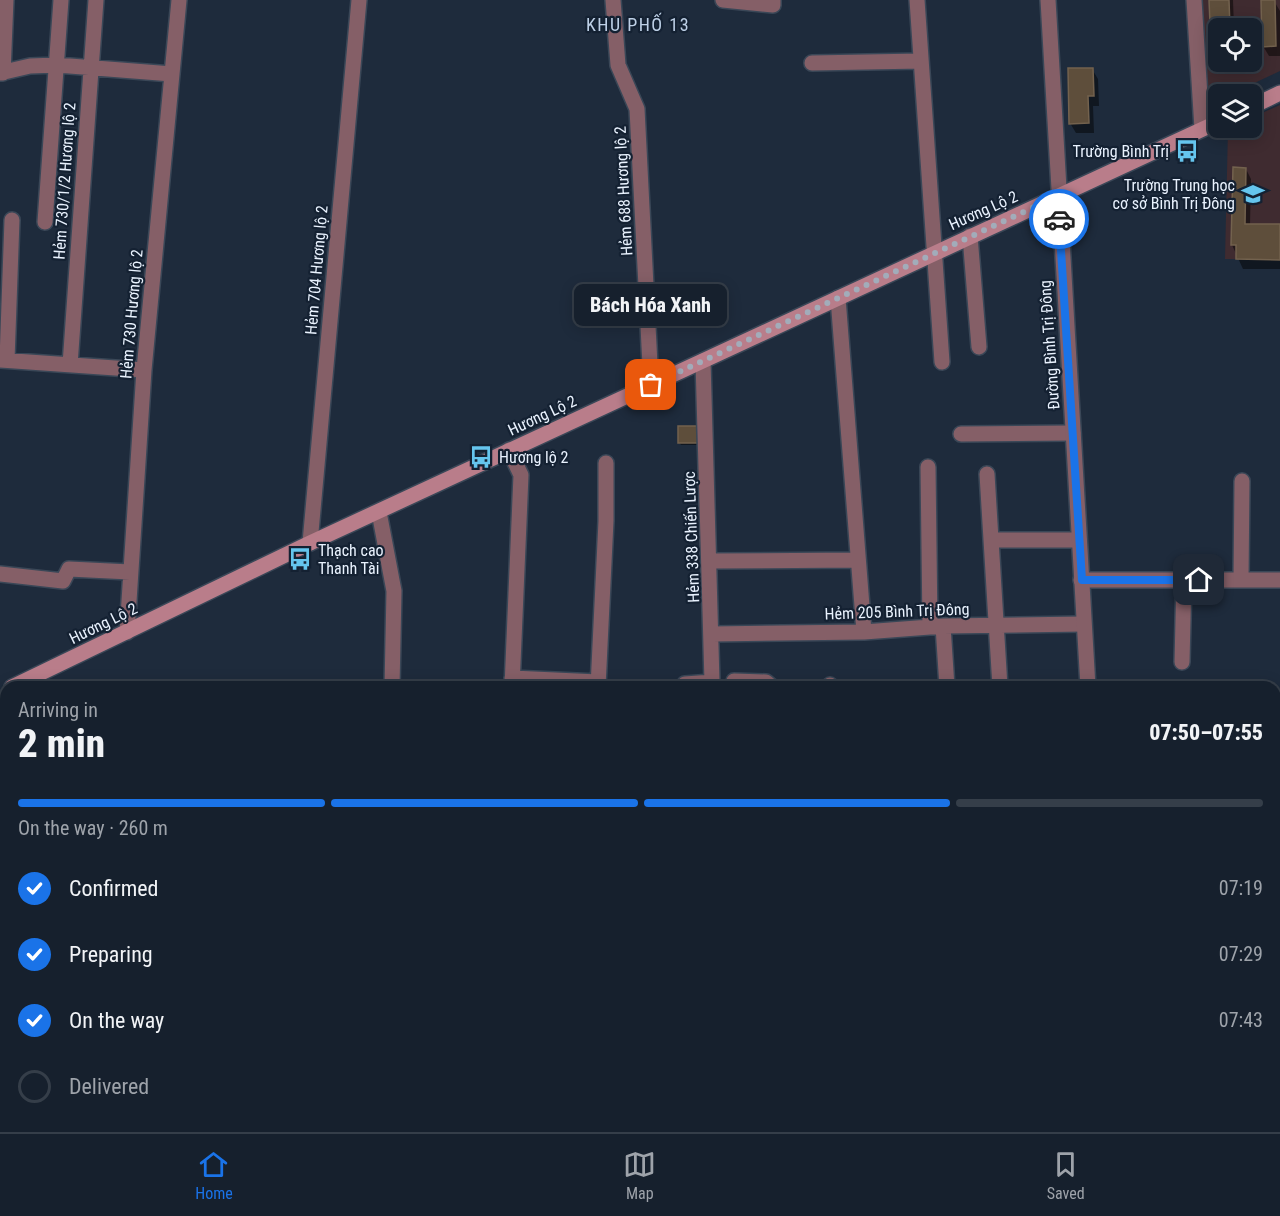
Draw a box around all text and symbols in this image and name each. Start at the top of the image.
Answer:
district label: KHU PHỐ 13 [586,12,690,35]
map controls [1208,18,1262,138]
button: locate [1208,18,1262,72]
button: layers [1208,84,1262,138]
street label: Hẻm 730/1/2 Hương lộ 2 [50,102,79,260]
street label: Hẻm 688 Hương lộ 2 [611,126,636,256]
bus stop icon: Trường Bình Trị [1174,138,1200,164]
place label: Trường Bình Trị [1073,142,1169,161]
place label: Trường Trung học cơ sở Bình Trị Đông [1113,176,1235,213]
school or university icon: Trường Trung học cơ sở Bình Trị Đông [1240,181,1266,207]
street label: Hương Lộ 2 [946,187,1021,234]
courier [1029,189,1089,249]
icon: car [1043,203,1076,236]
street label: Hẻm 704 Hương lộ 2 [301,204,332,336]
street label: Hẻm 730 Hương lộ 2 [116,248,147,380]
street label: Đường Bình Trị Đông [1035,280,1064,410]
callout: Bách Hóa Xanh [574,283,728,325]
text: Bách Hóa Xanh [590,293,711,317]
pin [625,359,676,410]
icon: bag [634,368,667,401]
street label: Hương Lộ 2 [505,391,580,440]
bus stop icon: Hương lộ 2 [468,444,494,470]
place label: Hương lộ 2 [499,448,568,467]
street label: Hẻm 338 Chiến Lược [680,471,703,603]
place label: Thạch cao Thanh Tài [318,541,384,578]
bus stop icon: Thạch cao Thanh Tài [287,546,313,572]
pin [1173,554,1224,605]
icon: home [1182,563,1215,596]
street label: Hương Lộ 2 [66,599,140,648]
street label: Hẻm 205 Bình Trị Đông [824,599,970,624]
text: Arriving in [18,698,98,722]
text: 07:50–07:55 [1149,720,1263,745]
text: 2 min [18,721,105,767]
text: On the way · 260 m [18,816,168,840]
icon: check [18,872,51,905]
text: Confirmed [69,876,158,901]
text: 07:19 [1219,876,1263,900]
icon: check [18,938,51,971]
text: Preparing [69,942,153,967]
text: 07:29 [1219,942,1263,966]
icon: check [18,1004,51,1037]
text: On the way [69,1008,164,1033]
text: 07:43 [1219,1008,1263,1032]
text: Delivered [69,1074,149,1099]
tab: Home [195,1148,233,1203]
tab: Map [623,1148,656,1203]
tab: Saved [1047,1148,1085,1203]

